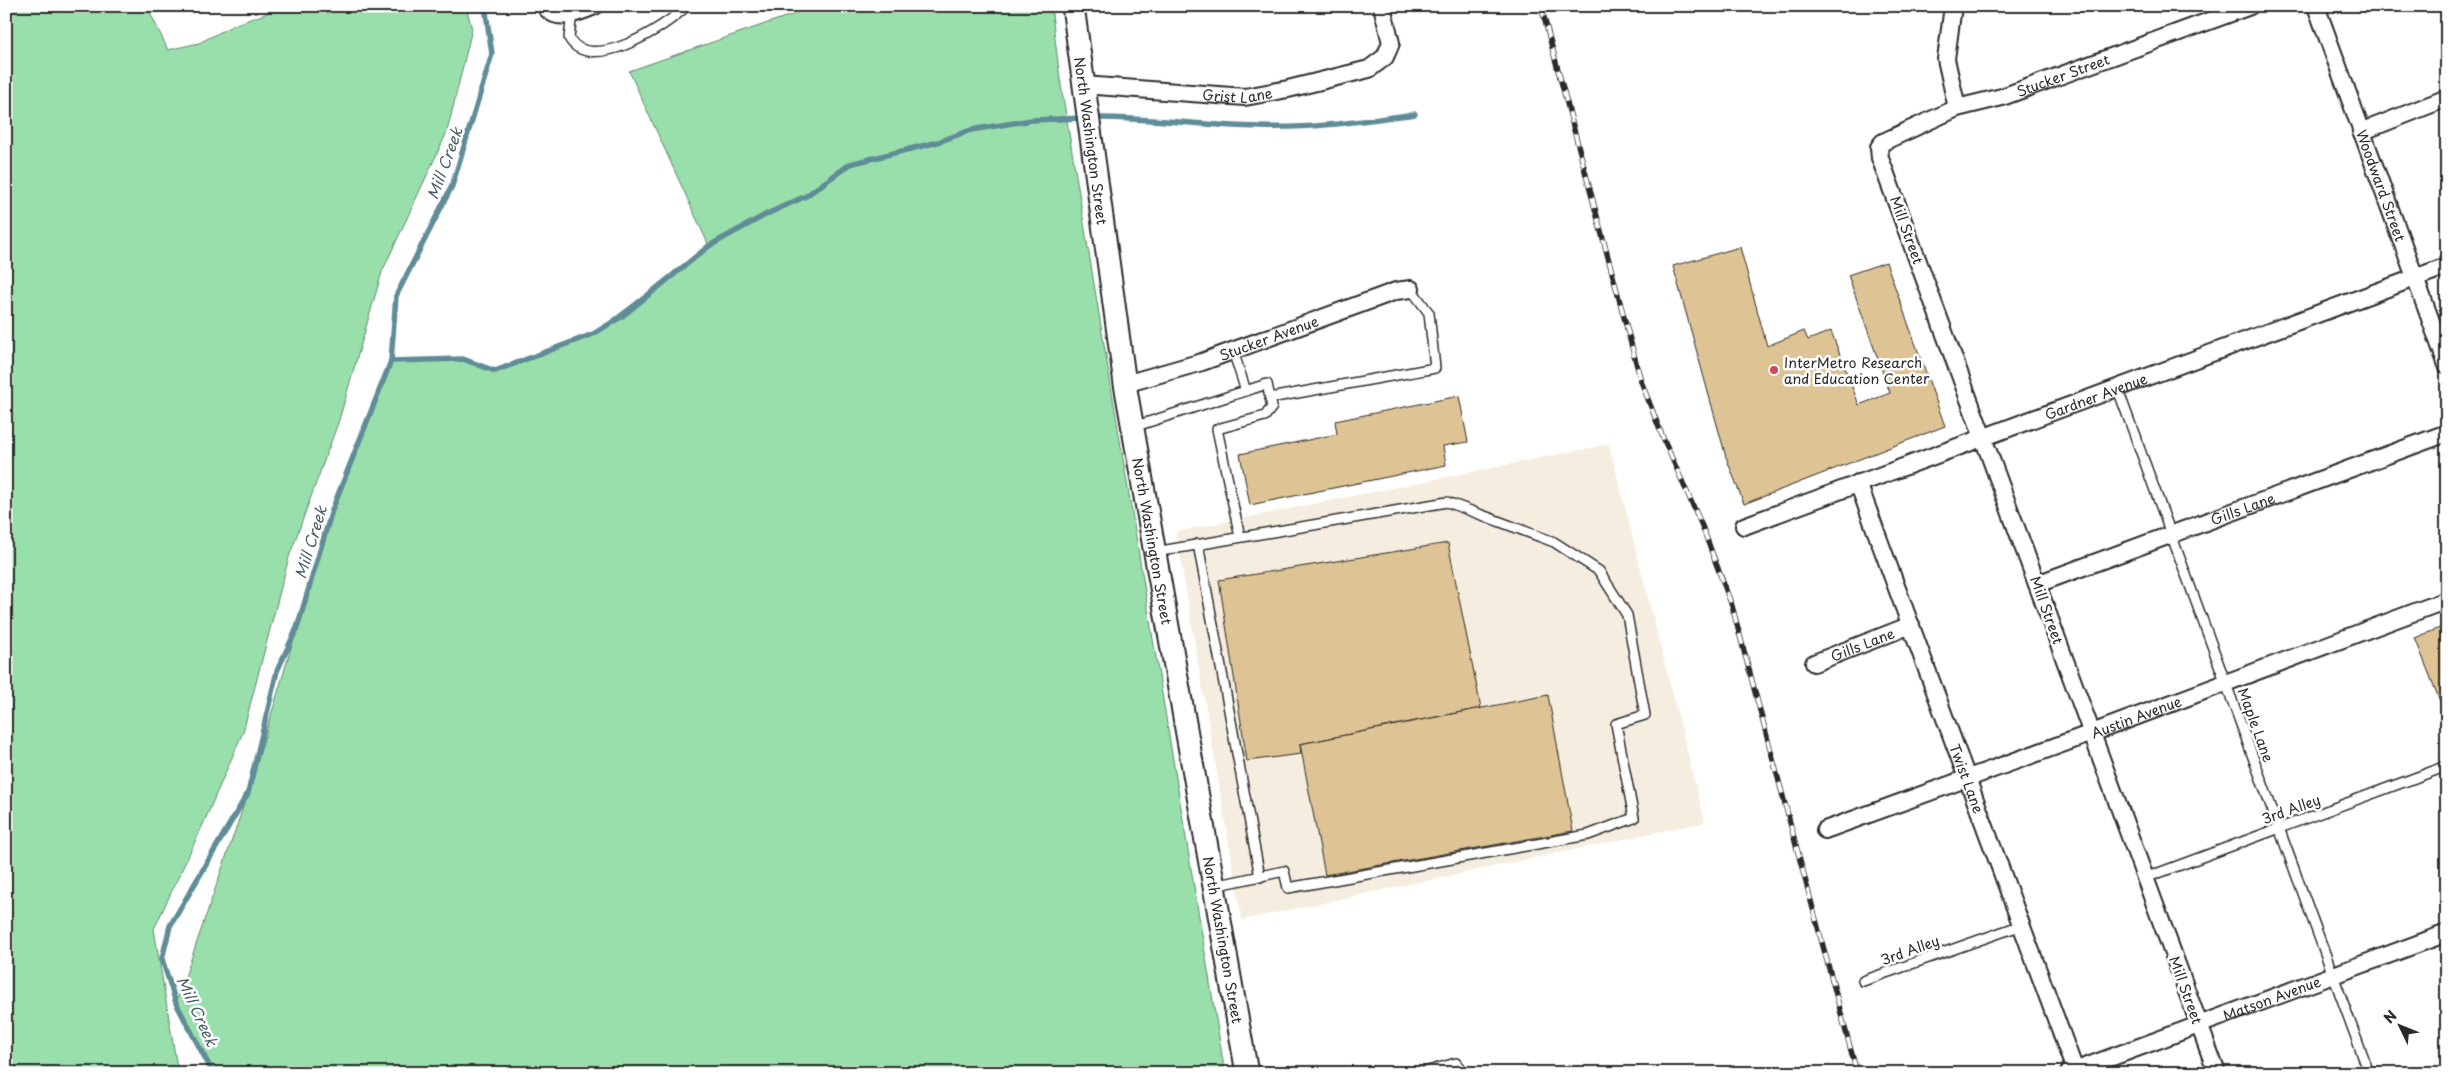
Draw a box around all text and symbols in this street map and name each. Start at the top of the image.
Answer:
street label: Stucker Street [2013,48,2113,101]
street label: North Washington Street [1070,55,1114,226]
street label: Grist Lane [1202,82,1274,108]
water label: Mill Creek [420,123,468,202]
street label: Woodward Street [2351,127,2412,245]
street label: Mill Street [1885,193,1929,267]
street label: Stucker Avenue [1216,310,1321,365]
place label: InterMetro Research and Education Center [1784,352,1930,389]
marker: InterMetro Research and Education Center [1768,364,1780,376]
street label: Gardner Avenue [2041,367,2150,424]
street label: North Washington Street [1128,456,1178,627]
street label: Gills Lane [2207,487,2278,530]
water label: Mill Creek [288,502,332,581]
street label: Mill Street [2025,573,2069,647]
street label: Gills Lane [1827,622,1898,666]
street label: Maple Lane [2233,685,2279,765]
street label: Austin Avenue [2088,690,2185,743]
street label: Twist Lane [1945,741,1990,816]
street label: 3rd Alley [2259,789,2323,829]
street label: North Washington Street [1198,855,1249,1025]
street label: 3rd Alley [1878,930,1942,970]
street label: Mill Street [2164,953,2208,1027]
street label: Matson Avenue [2220,970,2324,1026]
water label: Mill Creek [172,972,225,1051]
north arrow [2376,1002,2426,1052]
text: N [2379,1006,2402,1028]

